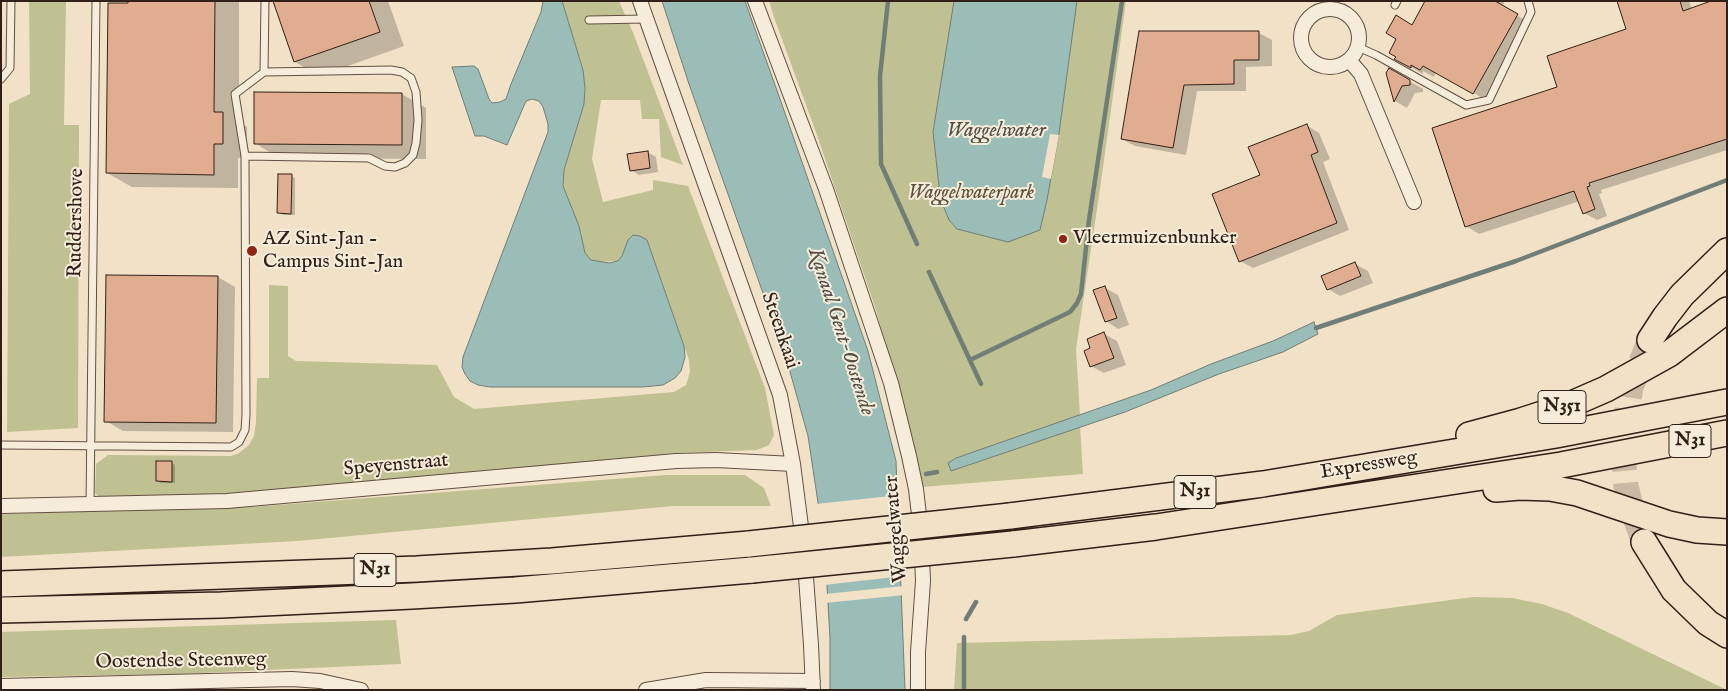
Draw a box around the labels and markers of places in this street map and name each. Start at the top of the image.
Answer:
place label: Vleermuizenbunker [1073,227,1237,251]
place label: AZ Sint-Jan - Campus Sint-Jan [263,228,403,275]
marker: Vleermuizenbunker [1057,233,1069,245]
marker: AZ Sint-Jan - Campus Sint-Jan [245,244,259,258]

